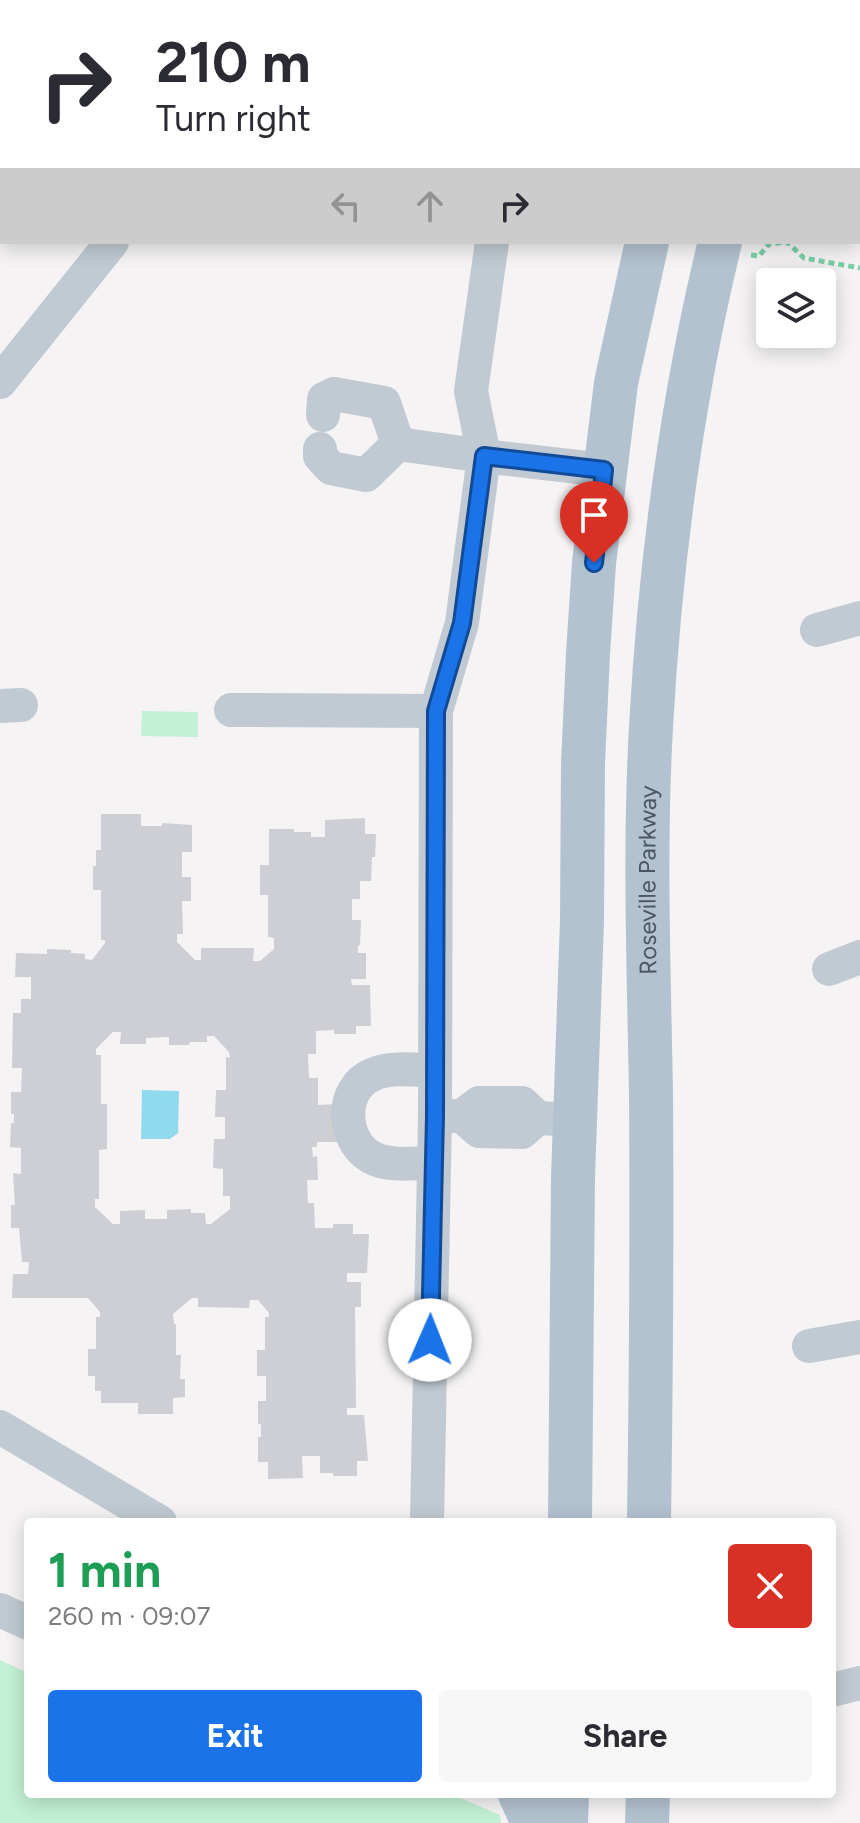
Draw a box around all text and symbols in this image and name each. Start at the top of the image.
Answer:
text: 210 m [156,29,311,96]
icon: right [24,32,128,136]
text: Turn right [156,97,311,140]
icon: left [324,184,368,228]
icon: ahead [408,184,452,228]
icon: right [492,184,536,228]
map controls [756,268,836,348]
button: layers [756,268,836,348]
pin [560,481,628,563]
icon: arrive [572,493,616,537]
street label: Roseville Parkway [632,785,663,975]
position arrow [388,1298,472,1382]
text: 1 min [48,1541,161,1599]
button: close [728,1544,812,1628]
text: 260 m · 09:07 [48,1600,211,1632]
button: Exit [48,1690,422,1782]
button: Share [438,1690,812,1782]

